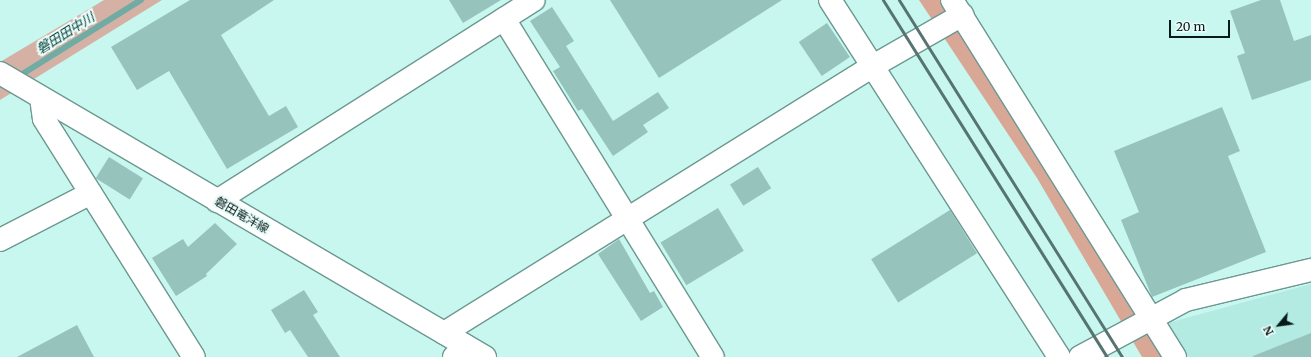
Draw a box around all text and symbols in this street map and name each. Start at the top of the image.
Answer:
water label: 磐田田中川 [34,10,98,58]
scale bar [1171,12,1232,38]
text: 20 m [1176,19,1205,34]
street label: 磐田竜洋線 [212,194,272,236]
north arrow [1259,305,1299,345]
text: N [1260,324,1277,338]

